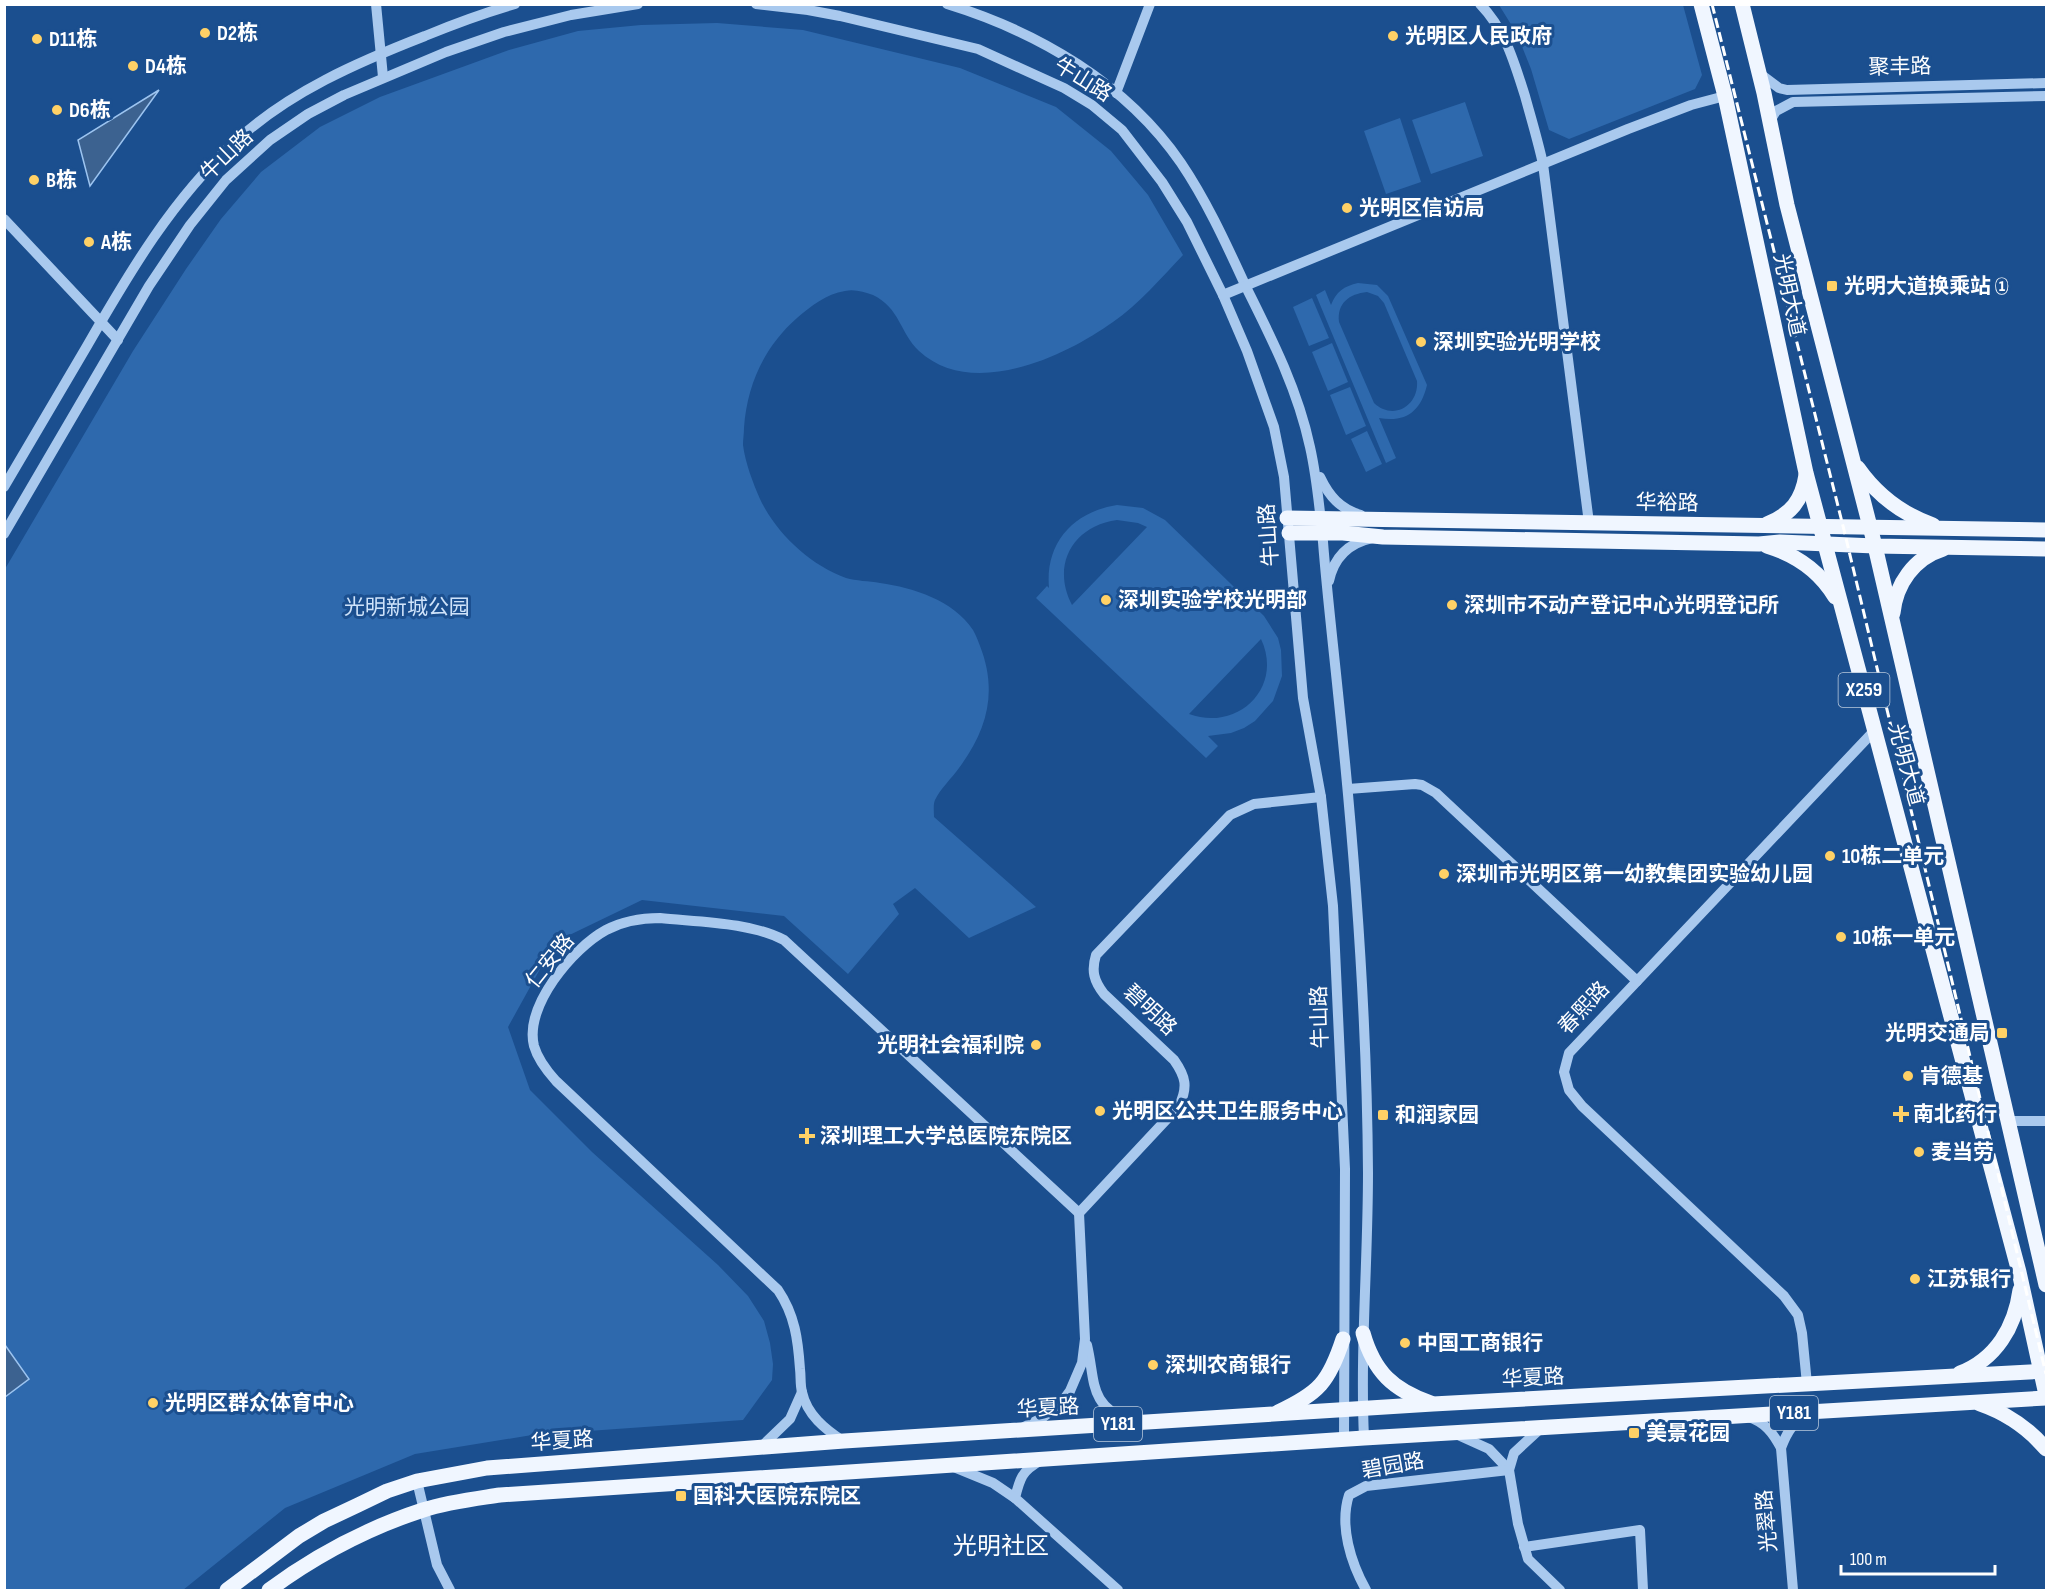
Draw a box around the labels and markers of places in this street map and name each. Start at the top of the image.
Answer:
place label: D2栋 [217,21,258,46]
place label: 光明区人民政府 [1405,24,1552,49]
marker: D2栋 [198,26,212,40]
place label: D11栋 [49,27,97,52]
marker: 光明区人民政府 [1386,29,1400,43]
marker: D11栋 [30,32,44,46]
place label: D4栋 [145,54,187,79]
marker: D4栋 [126,59,140,73]
place label: D6栋 [69,98,111,123]
marker: D6栋 [50,103,64,117]
place label: B栋 [46,168,77,193]
marker: B栋 [27,173,41,187]
place label: 光明区信访局 [1359,196,1485,221]
marker: 光明区信访局 [1340,201,1354,215]
place label: A栋 [100,230,132,255]
marker: A栋 [82,235,96,249]
place label: 光明大道换乘站 ① [1844,274,2009,299]
marker: 光明大道换乘站 ① [1825,279,1839,293]
place label: 深圳实验光明学校 [1433,330,1601,355]
marker: 深圳实验光明学校 [1414,335,1428,349]
place label: 深圳实验学校光明部 [1118,588,1307,613]
marker: 深圳实验学校光明部 [1099,593,1113,607]
place label: 深圳市不动产登记中心光明登记所 [1464,593,1779,618]
marker: 深圳市不动产登记中心光明登记所 [1445,598,1459,612]
place label: 10栋二单元 [1842,844,1944,869]
marker: 10栋二单元 [1823,849,1837,863]
place label: 深圳市光明区第一幼教集团实验幼儿园 [1456,862,1813,887]
marker: 深圳市光明区第一幼教集团实验幼儿园 [1437,867,1451,881]
place label: 10栋一单元 [1853,925,1955,950]
marker: 10栋一单元 [1834,930,1848,944]
place label: 光明交通局 [1885,1021,1990,1046]
marker: 光明交通局 [1995,1026,2009,1040]
place label: 光明社会福利院 [877,1033,1024,1058]
marker: 光明社会福利院 [1029,1038,1043,1052]
place label: 肯德基 [1920,1064,1983,1089]
marker: 肯德基 [1901,1069,1915,1083]
place label: 光明区公共卫生服务中心 [1112,1099,1343,1124]
place label: 南北药行 [1913,1102,1997,1127]
place label: 和润家园 [1395,1103,1479,1128]
marker: 光明区公共卫生服务中心 [1093,1104,1107,1118]
marker: 南北药行 [1894,1107,1908,1121]
marker: 和润家园 [1376,1108,1390,1122]
place label: 深圳理工大学总医院东院区 [820,1124,1072,1149]
marker: 深圳理工大学总医院东院区 [798,1127,816,1145]
place label: 麦当劳 [1931,1140,1994,1165]
marker: 麦当劳 [1912,1145,1926,1159]
place label: 江苏银行 [1927,1267,2011,1292]
marker: 江苏银行 [1908,1272,1922,1286]
place label: 中国工商银行 [1417,1331,1543,1356]
marker: 中国工商银行 [1398,1336,1412,1350]
place label: 深圳农商银行 [1165,1353,1291,1378]
marker: 深圳农商银行 [1146,1358,1160,1372]
place label: 光明区群众体育中心 [165,1391,354,1416]
marker: 光明区群众体育中心 [146,1396,160,1410]
place label: 美景花园 [1646,1421,1730,1446]
marker: 美景花园 [1627,1426,1641,1440]
place label: 国科大医院东院区 [693,1484,861,1509]
marker: 国科大医院东院区 [674,1489,688,1503]

